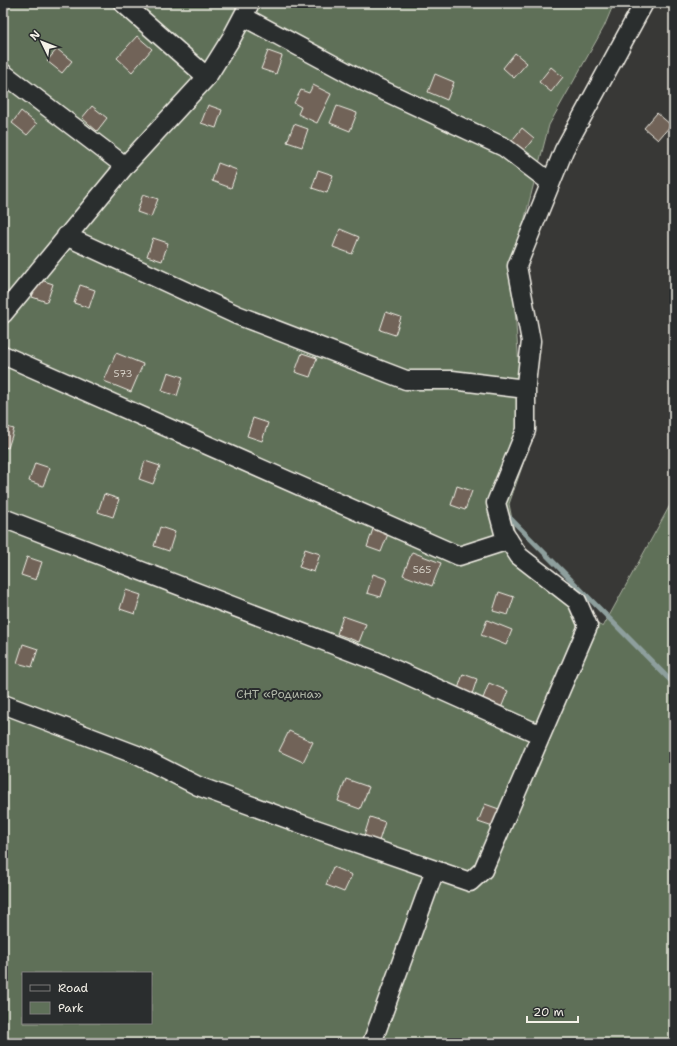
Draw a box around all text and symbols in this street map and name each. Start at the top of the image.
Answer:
north arrow [22,22,62,62]
text: N [27,27,44,44]
house number: 573 [114,367,132,380]
house number: 565 [413,563,431,576]
park label: СНТ «Родина» [236,686,322,702]
legend [22,972,152,1024]
text: Road [58,980,89,996]
scale bar [527,998,578,1024]
text: Park [58,1000,84,1016]
text: 20 m [533,1004,564,1020]

